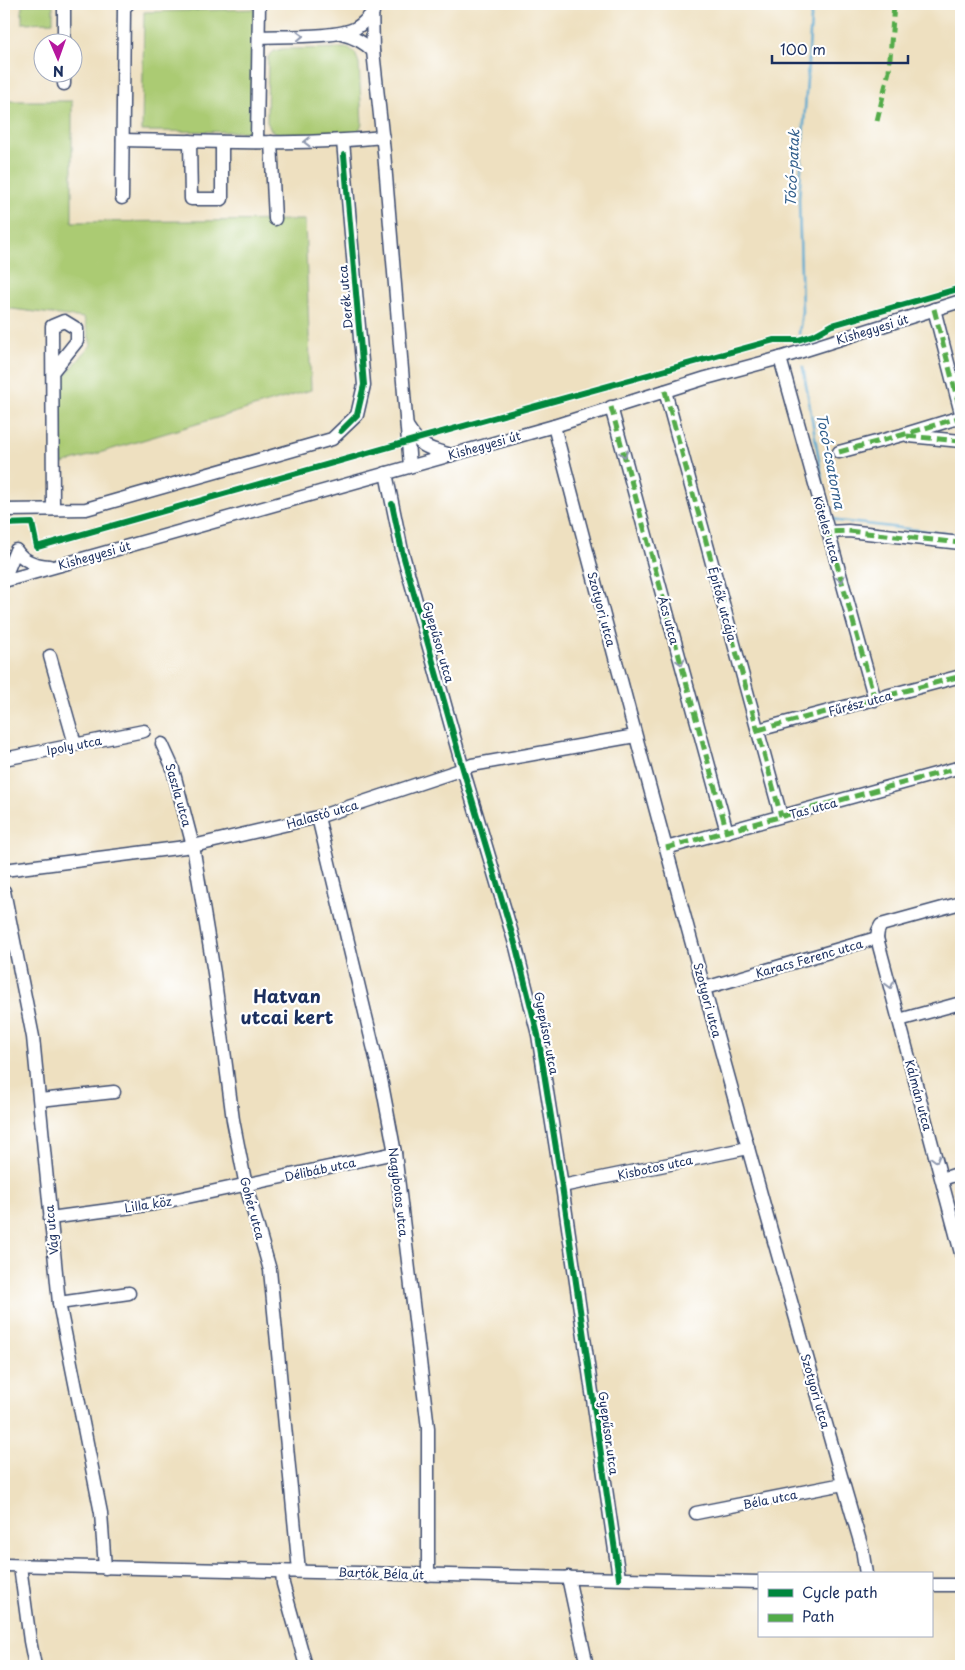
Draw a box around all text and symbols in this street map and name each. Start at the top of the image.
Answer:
one-way arrow [296,30,304,41]
north arrow [32,32,82,82]
scale bar [772,32,909,64]
text: 100 m [780,37,826,60]
text: N [53,61,64,82]
water label: Tócó-patak [779,127,805,207]
one-way arrow [303,137,311,147]
street label: Derék utca [333,264,357,330]
street label: Kishegyesi út [834,309,911,349]
water label: Tocó-csatorna [811,411,851,512]
street label: Kishegyesi út [446,426,523,464]
one-way arrow [618,450,628,458]
street label: Köteles utca [809,493,845,565]
street label: Kishegyesi út [56,536,133,574]
street label: Építők utcája [704,565,742,644]
street label: Szotyori utca [583,570,621,649]
one-way arrow [836,574,846,583]
street label: Ács utca [654,594,684,647]
street label: Gyepűsor utca [419,599,459,685]
one-way arrow [675,657,685,665]
street label: Fűrész utca [826,686,894,720]
street label: Ipoly utca [45,731,104,759]
street label: Saszla utca [161,761,197,829]
street label: Tas utca [787,793,839,823]
street label: Halastó utca [284,795,360,833]
street label: Karacs Ferenc utca [753,934,865,982]
street label: Szotyori utca [689,961,727,1040]
one-way arrow [884,981,894,989]
district label: Hatvan utcai kert [241,982,334,1030]
street label: Gyepűsor utca [530,990,564,1077]
street label: Kálmán utca [901,1058,937,1133]
street label: Nagybotos utca [385,1146,413,1238]
street label: Kisbotos utca [616,1150,695,1184]
street label: Délibáb utca [283,1153,358,1185]
one-way arrow [931,1154,941,1162]
street label: Gohér utca [236,1175,270,1242]
street label: Lilla köz [123,1191,173,1217]
street label: Vág utca [39,1204,63,1256]
street label: Szotyori utca [797,1352,835,1431]
street label: Gyepűsor utca [594,1390,624,1476]
street label: Béla utca [741,1485,799,1513]
street label: Bartók Béla út [338,1563,424,1583]
legend [758,1572,932,1638]
text: Cycle path [802,1580,878,1603]
text: Path [802,1604,834,1627]

